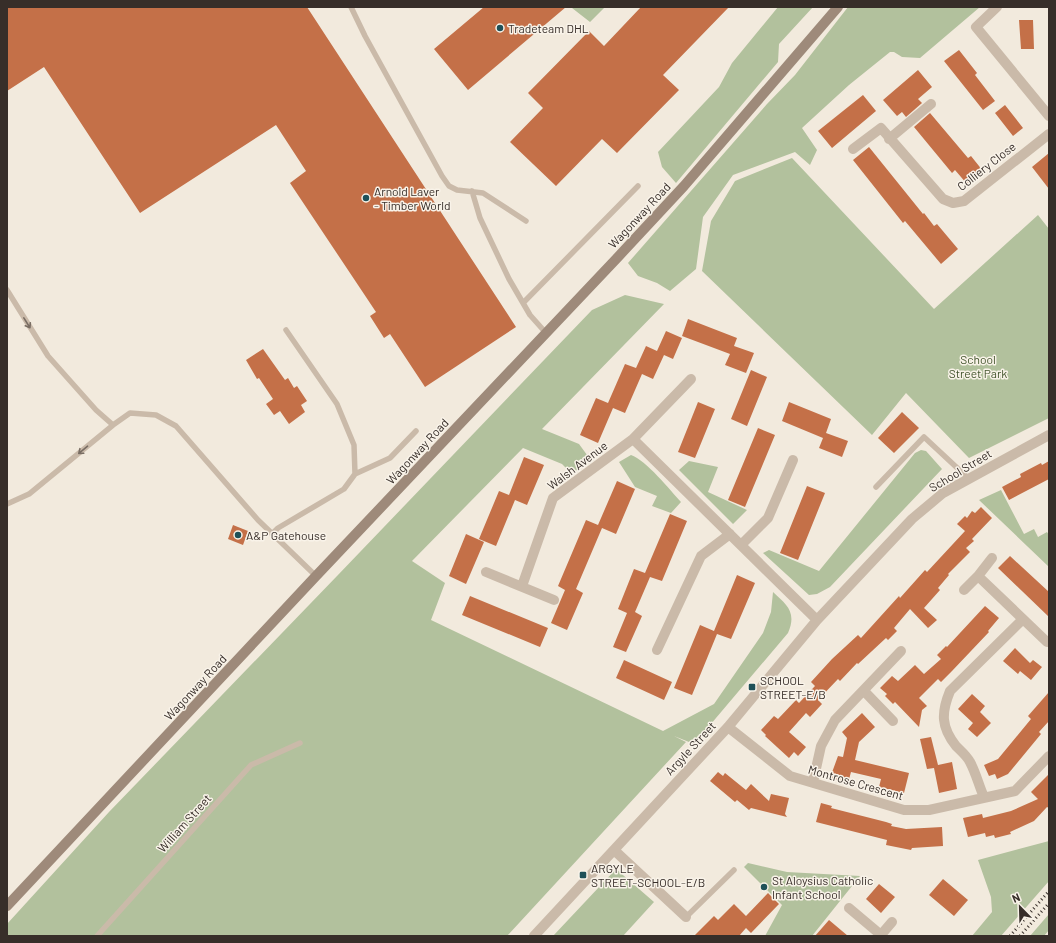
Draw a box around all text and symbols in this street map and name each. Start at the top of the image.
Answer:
place label: Tradeteam DHL [508,21,589,35]
marker: Tradeteam DHL [495,23,505,33]
street label: Colliery Close [954,139,1018,193]
street label: Wagonway Road [605,179,673,251]
place label: Arnold Laver - Timber World [374,184,451,212]
marker: Arnold Laver - Timber World [361,193,371,203]
one-way arrow [24,317,32,329]
park label: School Street Park [949,352,1007,380]
street label: Wagonway Road [383,415,451,487]
street label: Walsh Avenue [544,438,610,492]
one-way arrow [77,445,88,454]
street label: School Street [926,446,994,494]
place label: A&P Gatehouse [246,528,326,542]
marker: A&P Gatehouse [233,530,243,540]
street label: Wagonway Road [161,651,229,723]
place label: SCHOOL STREET-E/B [760,673,826,701]
marker: SCHOOL STREET-E/B [747,682,757,692]
street label: Argyle Street [662,718,718,778]
street label: Montrose Crescent [807,762,905,802]
street label: William Street [154,791,214,855]
place label: ARGYLE STREET-SCHOOL-E/B [591,861,705,889]
marker: ARGYLE STREET-SCHOOL-E/B [578,870,588,880]
place label: St Aloysius Catholic Infant School [772,873,873,901]
marker: St Aloysius Catholic Infant School [759,882,769,892]
north arrow [1000,887,1040,927]
text: N [1010,890,1022,905]

